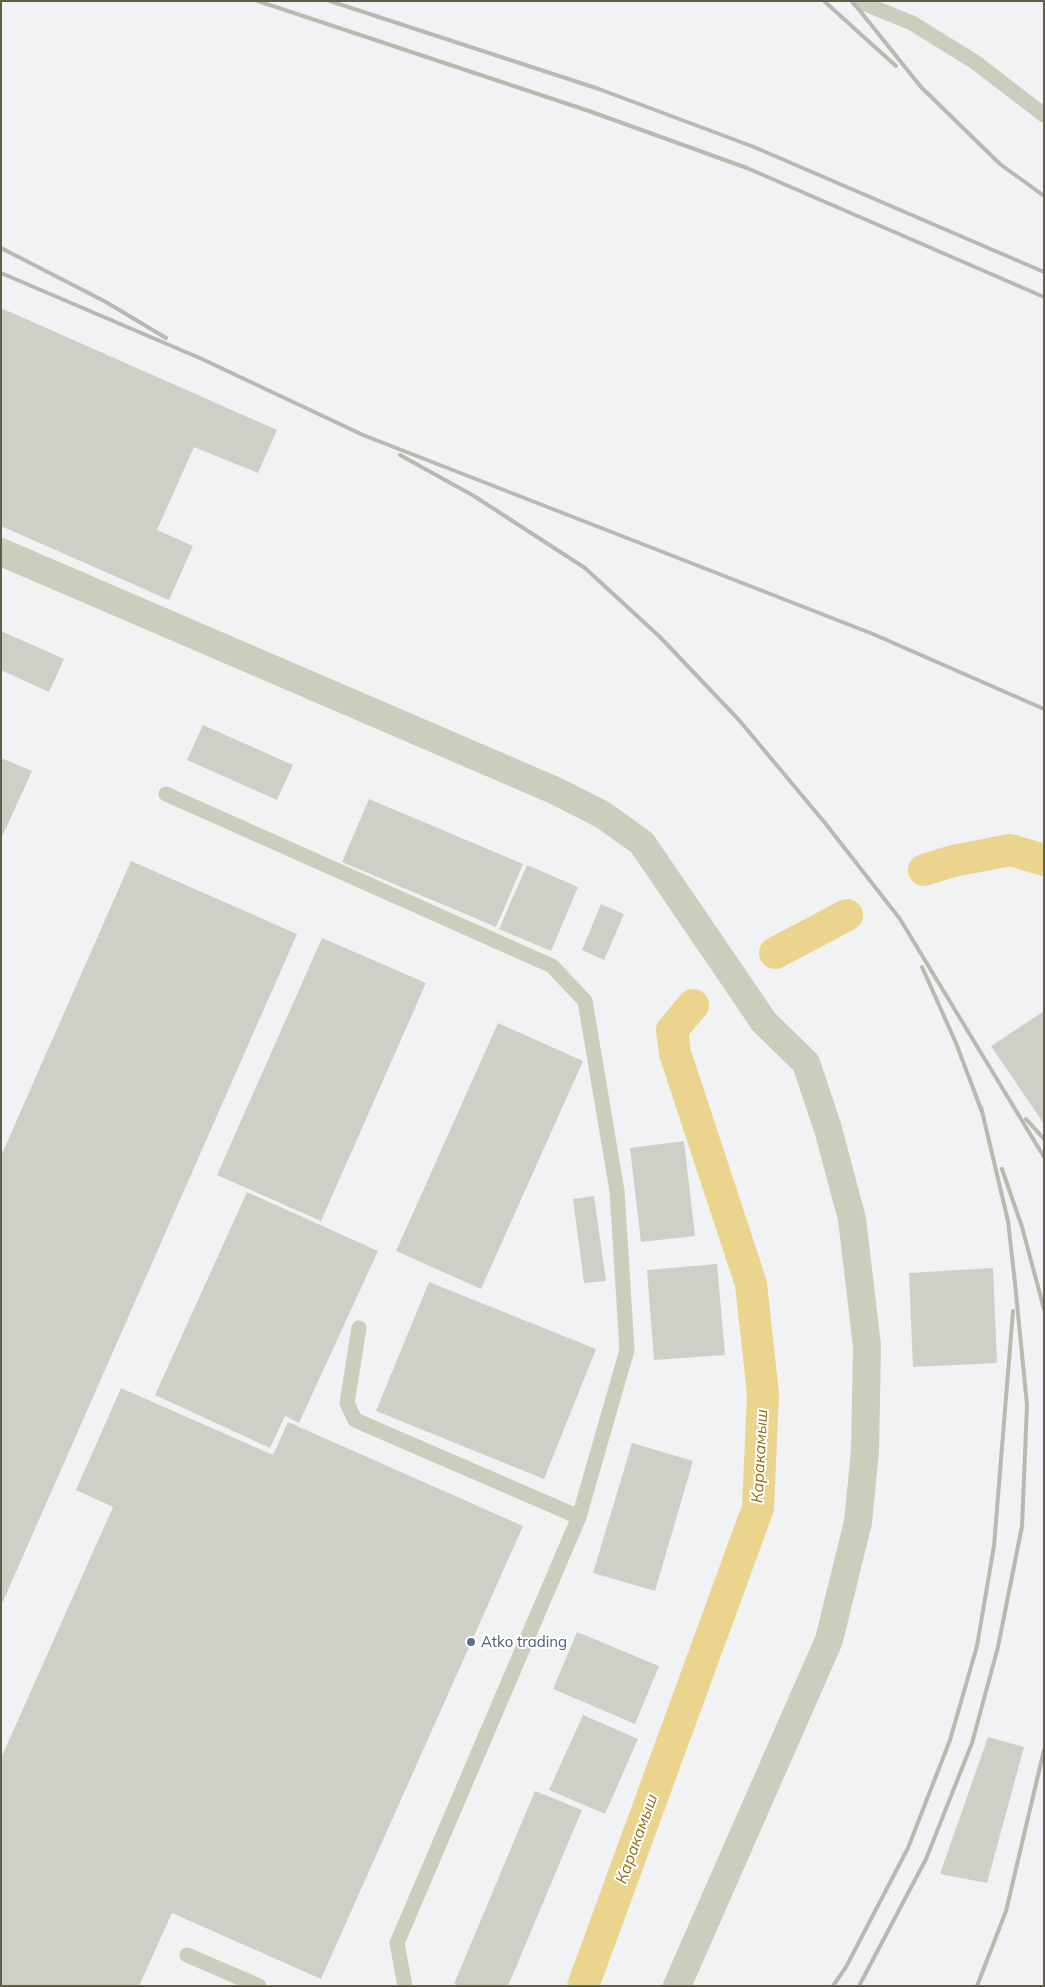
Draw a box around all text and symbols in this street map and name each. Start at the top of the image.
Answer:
water label: Каракамыш [748,1409,772,1503]
place label: Atko trading [481,1633,567,1651]
marker: Atko trading [465,1636,477,1648]
water label: Каракамыш [612,1792,662,1886]

